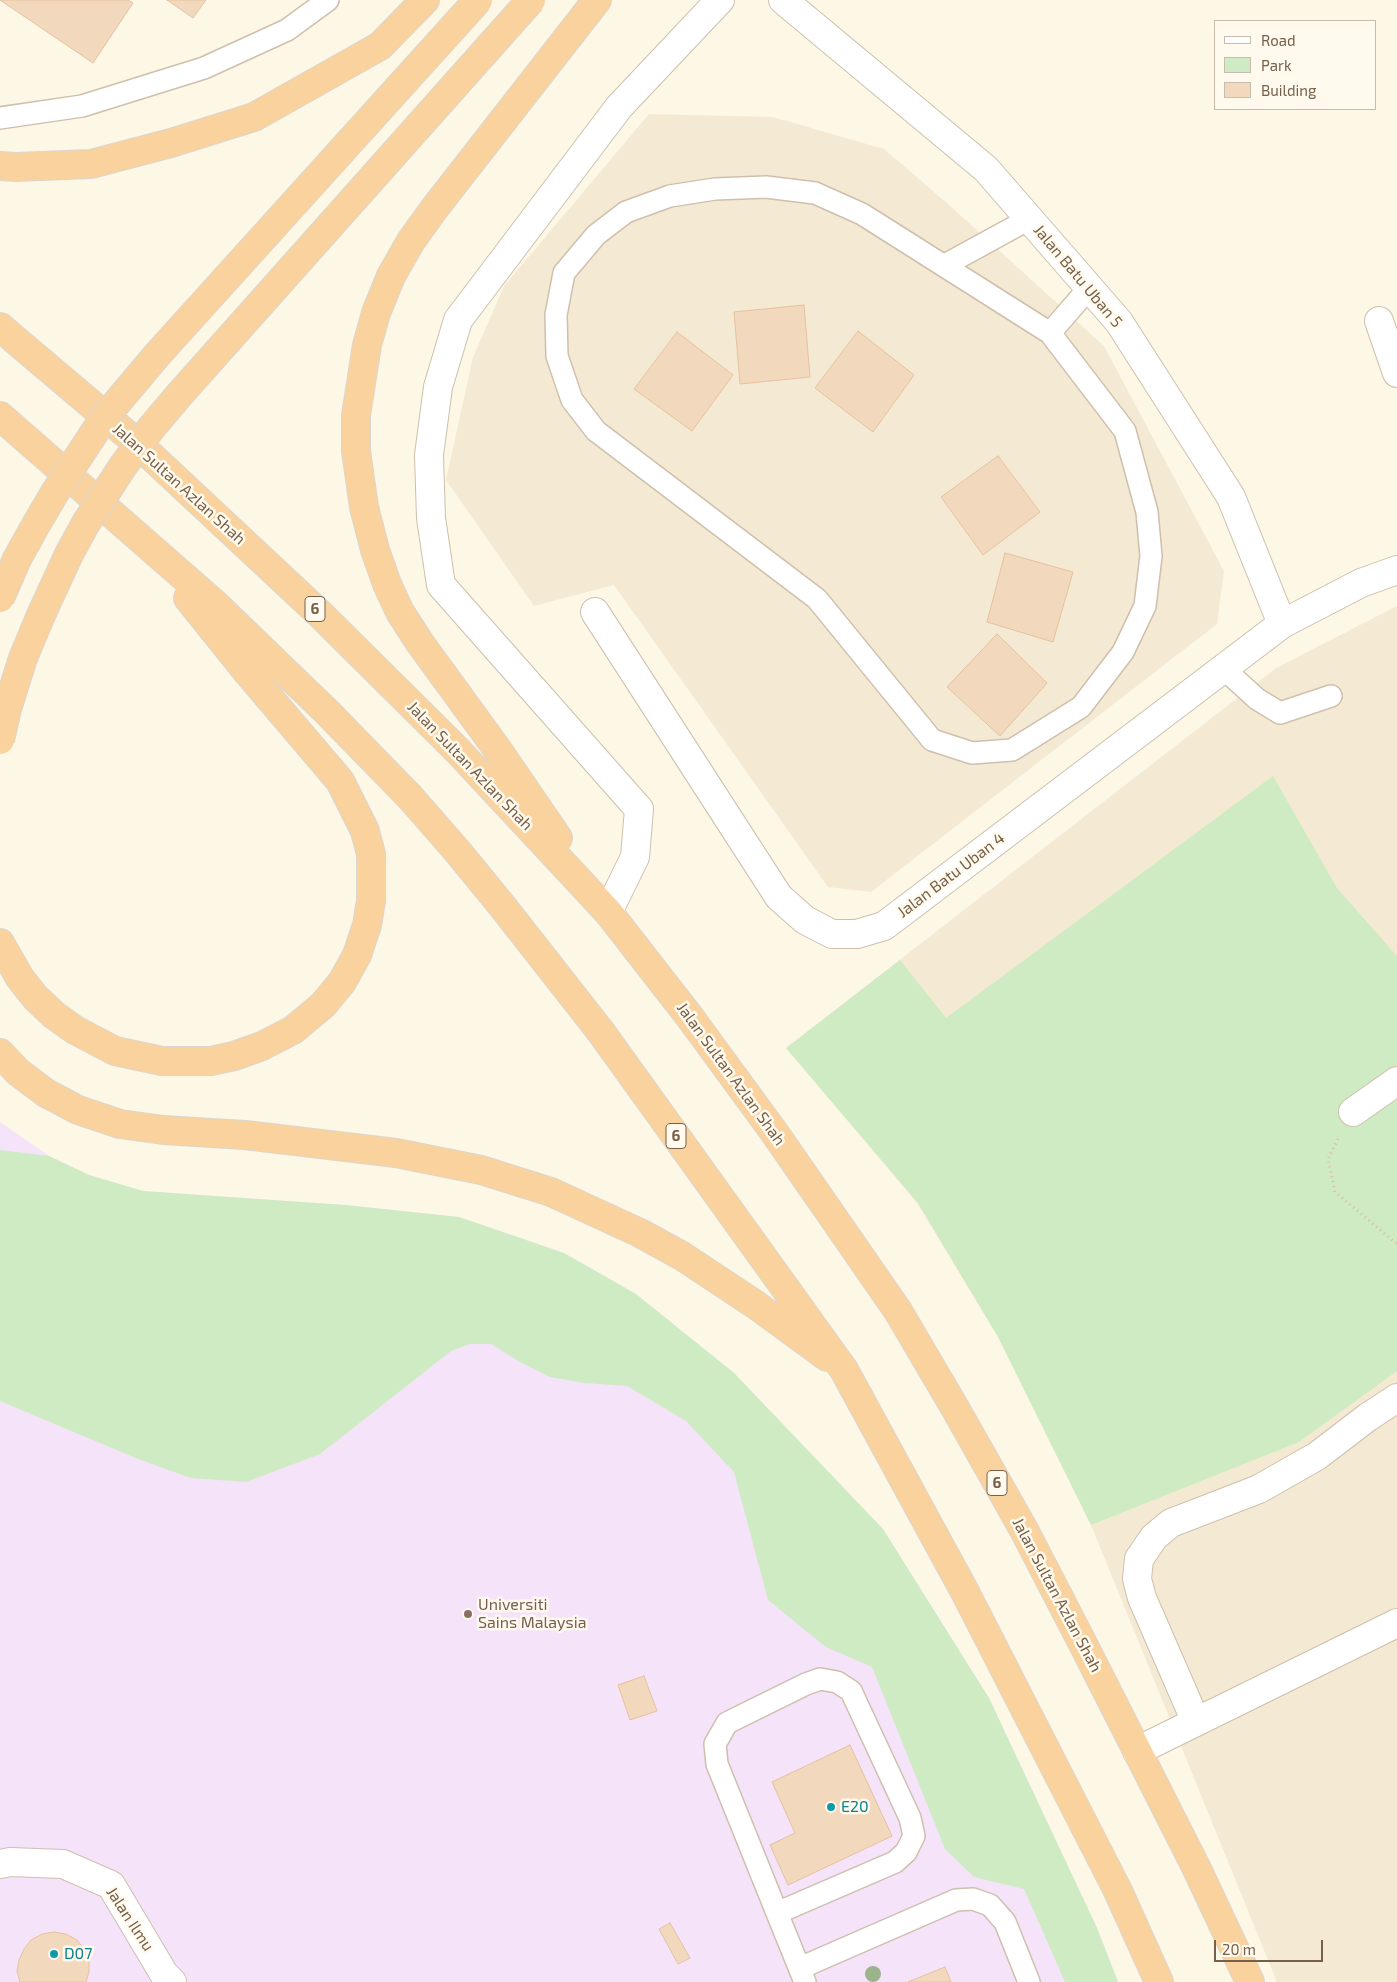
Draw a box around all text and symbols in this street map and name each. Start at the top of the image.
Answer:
legend [1214,20,1377,110]
text: Road [1261,31,1296,49]
text: Park [1261,56,1292,74]
text: Building [1261,81,1316,99]
street label: Jalan Batu Uban 5 [1029,221,1127,331]
street label: Jalan Sultan Azlan Shah [109,419,249,549]
road number: 6 [305,596,325,622]
street label: Jalan Sultan Azlan Shah [403,697,537,835]
street label: Jalan Batu Uban 4 [894,828,1008,922]
street label: Jalan Sultan Azlan Shah [673,999,789,1149]
road number: 6 [666,1124,686,1148]
road number: 6 [987,1470,1007,1496]
street label: Jalan Sultan Azlan Shah [1008,1515,1106,1675]
place label: Universiti Sains Malaysia [478,1595,586,1633]
marker: Universiti Sains Malaysia [462,1608,474,1620]
place label: E20 [841,1797,869,1817]
marker: E20 [825,1801,837,1813]
street label: Jalan Ilmu [102,1883,158,1955]
scale bar [1217,1930,1326,1962]
text: 20 m [1222,1940,1256,1958]
place label: D07 [64,1944,92,1964]
marker: D07 [48,1948,60,1960]

